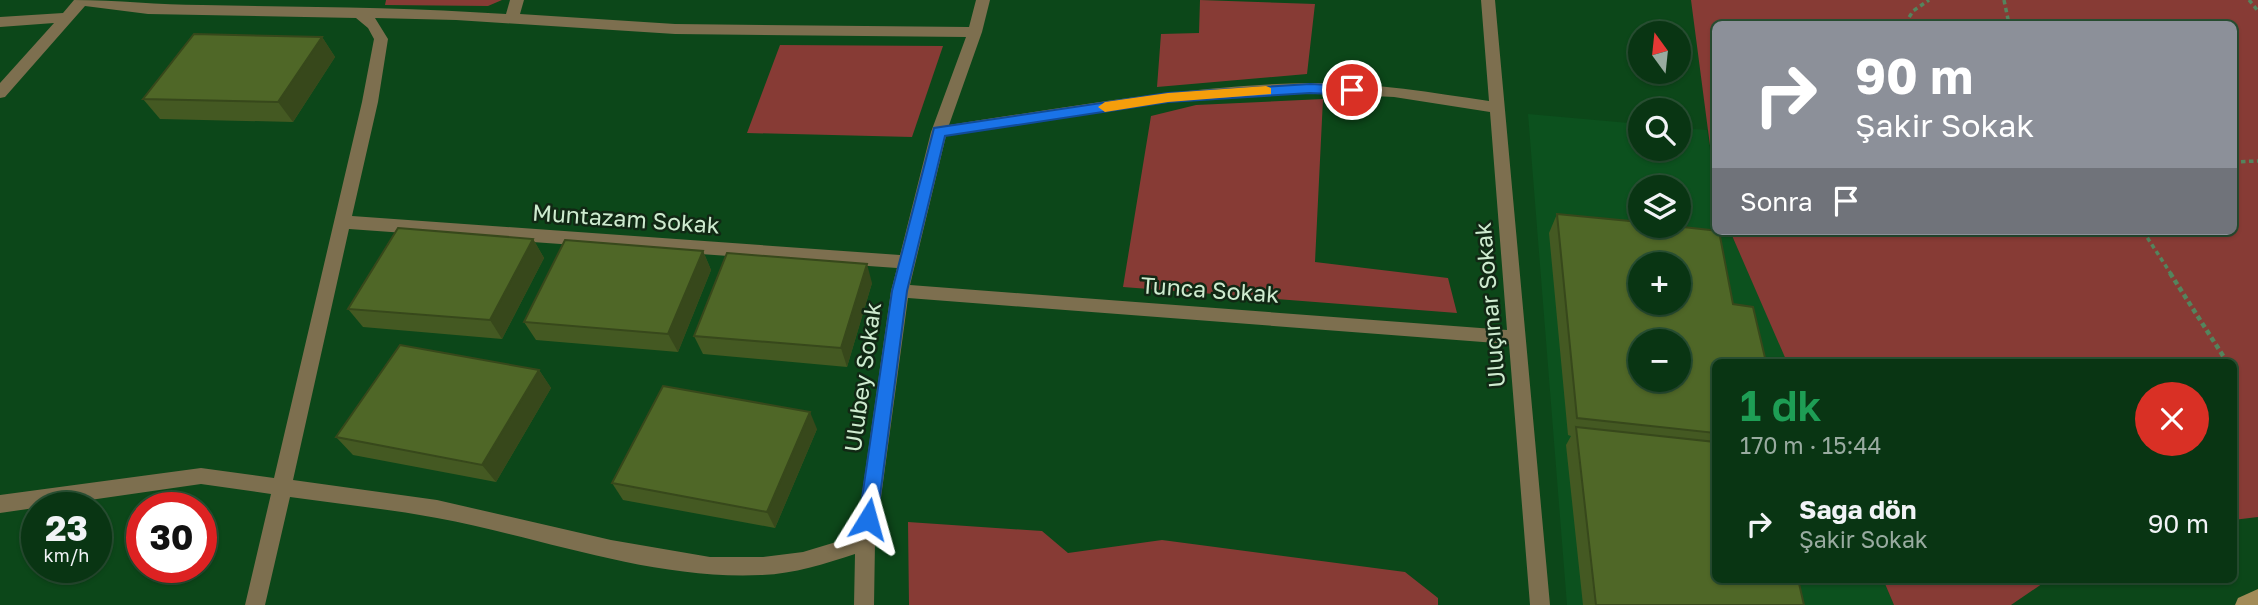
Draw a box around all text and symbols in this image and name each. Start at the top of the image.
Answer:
north arrow [1628,21,1690,84]
map controls [1628,21,1691,392]
text: 90 m [1855,46,1973,105]
icon: right [1740,49,1831,140]
pin [1322,60,1382,120]
icon: arrive [1333,71,1371,109]
button: search [1628,98,1691,161]
text: Şakir Sokak [1855,106,2034,144]
button: layers [1628,175,1691,238]
icon: arrive [1827,182,1865,220]
text: Sonra [1740,186,1813,217]
street label: Muntazam Sokak [531,197,721,239]
street label: Uluçınar Sokak [1468,221,1510,389]
button: + [1628,252,1691,315]
street label: Tunca Sokak [1140,270,1280,308]
street label: Ulubey Sokak [838,300,886,454]
button: − [1628,329,1691,392]
text: 1 dk [1740,380,1822,430]
button: close [2135,382,2209,456]
text: 170 m · 15:44 [1740,431,1882,459]
position arrow [831,482,905,556]
speed limit sign: 30 [126,492,217,583]
text: Sağa dön [1799,494,1916,525]
icon: right [1740,505,1778,543]
text: 23 [45,507,88,549]
text: 90 m [2148,508,2209,539]
text: Şakir Sokak [1799,525,1928,553]
text: km/h [44,544,89,566]

